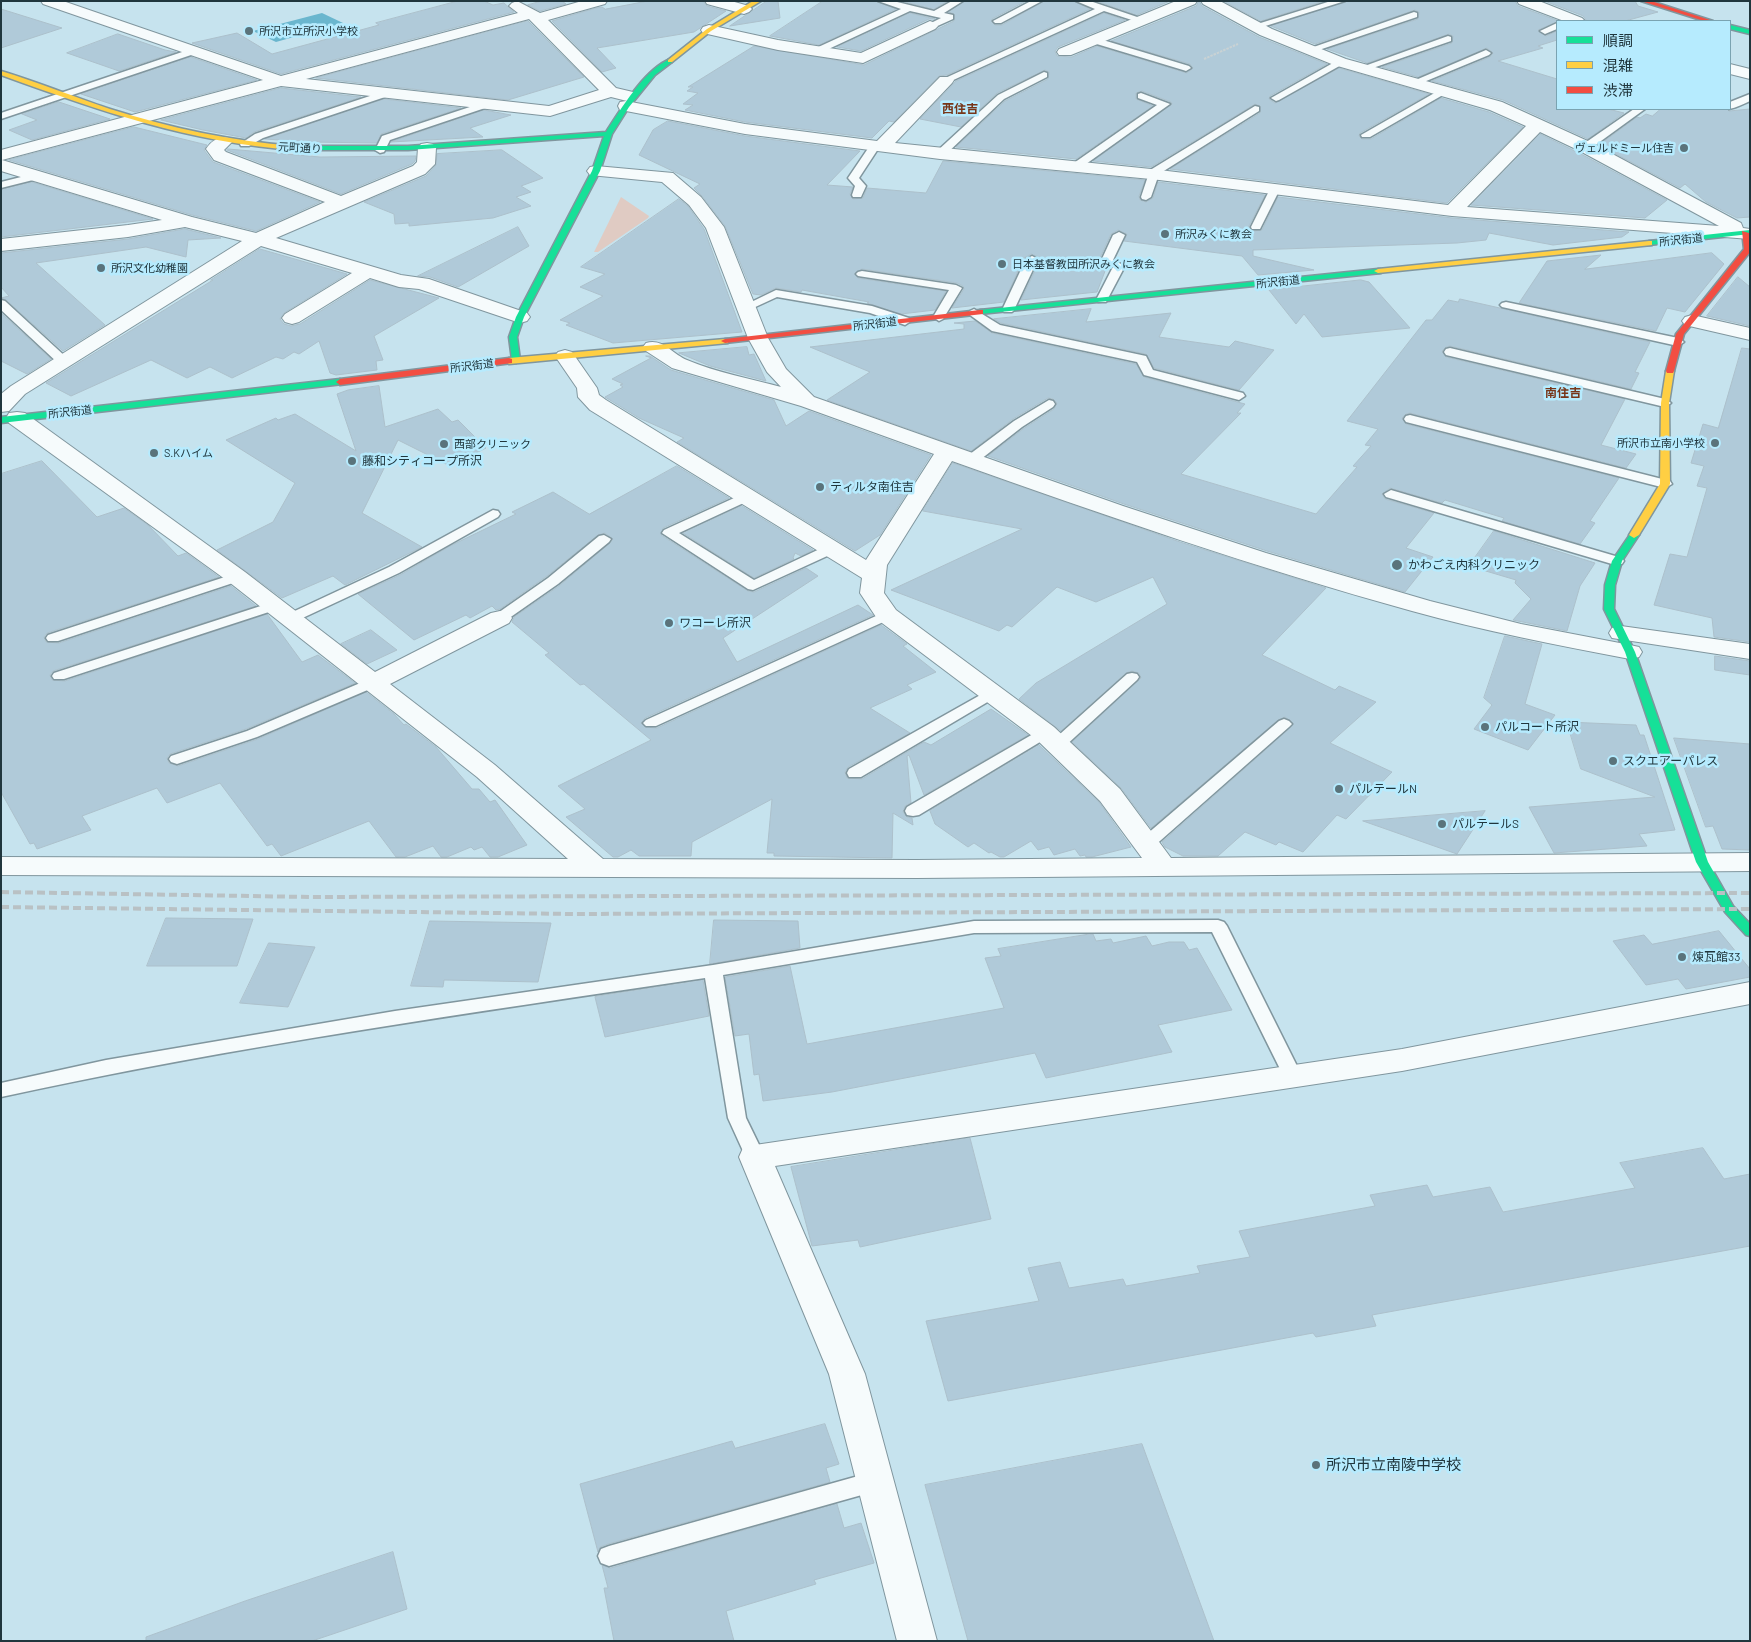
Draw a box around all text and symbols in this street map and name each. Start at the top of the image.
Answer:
legend [1556,20,1731,110]
place label: 所沢市立所沢小学校 [259,24,358,38]
marker: 所沢市立所沢小学校 [243,25,255,37]
text: 順調 [1603,31,1633,49]
text: 混雑 [1603,56,1633,74]
text: 渋滞 [1603,81,1633,99]
district label: 西住吉 [942,102,978,116]
street label: 元町通り [278,140,322,156]
place label: ヴェルドミール住吉 [1575,141,1674,155]
marker: ヴェルドミール住吉 [1678,142,1690,154]
place label: 所沢みくに教会 [1175,227,1252,241]
marker: 所沢みくに教会 [1159,228,1171,240]
street label: 所沢街道 [1658,231,1704,249]
place label: 日本基督教団所沢みくに教会 [1012,257,1155,271]
marker: 日本基督教団所沢みくに教会 [996,258,1008,270]
place label: 所沢文化幼稚園 [111,261,188,275]
marker: 所沢文化幼稚園 [95,262,107,274]
street label: 所沢街道 [1255,273,1301,291]
street label: 所沢街道 [852,315,898,333]
street label: 所沢街道 [449,357,495,375]
district label: 南住吉 [1545,386,1581,400]
street label: 所沢街道 [47,403,93,421]
place label: 所沢市立南小学校 [1617,436,1705,450]
place label: 西部クリニック [454,437,531,451]
marker: 所沢市立南小学校 [1709,437,1721,449]
marker: 西部クリニック [438,438,450,450]
place label: S.Kハイム [164,446,213,460]
marker: S.Kハイム [148,447,160,459]
place label: 藤和シティコープ所沢 [362,454,482,468]
marker: 藤和シティコープ所沢 [346,455,358,467]
place label: ティルタ南住吉 [830,480,914,494]
marker: ティルタ南住吉 [814,481,826,493]
marker: かわごえ内科クリニック [1390,558,1404,572]
place label: かわごえ内科クリニック [1408,558,1540,572]
place label: ワコーレ所沢 [679,616,751,630]
marker: ワコーレ所沢 [663,617,675,629]
place label: パルコート所沢 [1495,720,1579,734]
marker: パルコート所沢 [1479,721,1491,733]
place label: スクエアーパレス [1623,754,1718,768]
marker: スクエアーパレス [1607,755,1619,767]
place label: パルテールN [1349,782,1417,796]
marker: パルテールN [1333,783,1345,795]
place label: パルテールS [1452,817,1519,831]
marker: パルテールS [1436,818,1448,830]
place label: 煉瓦館33 [1692,950,1740,964]
marker: 煉瓦館33 [1676,951,1688,963]
place label: 所沢市立南陵中学校 [1326,1456,1461,1474]
marker: 所沢市立南陵中学校 [1310,1459,1322,1471]

